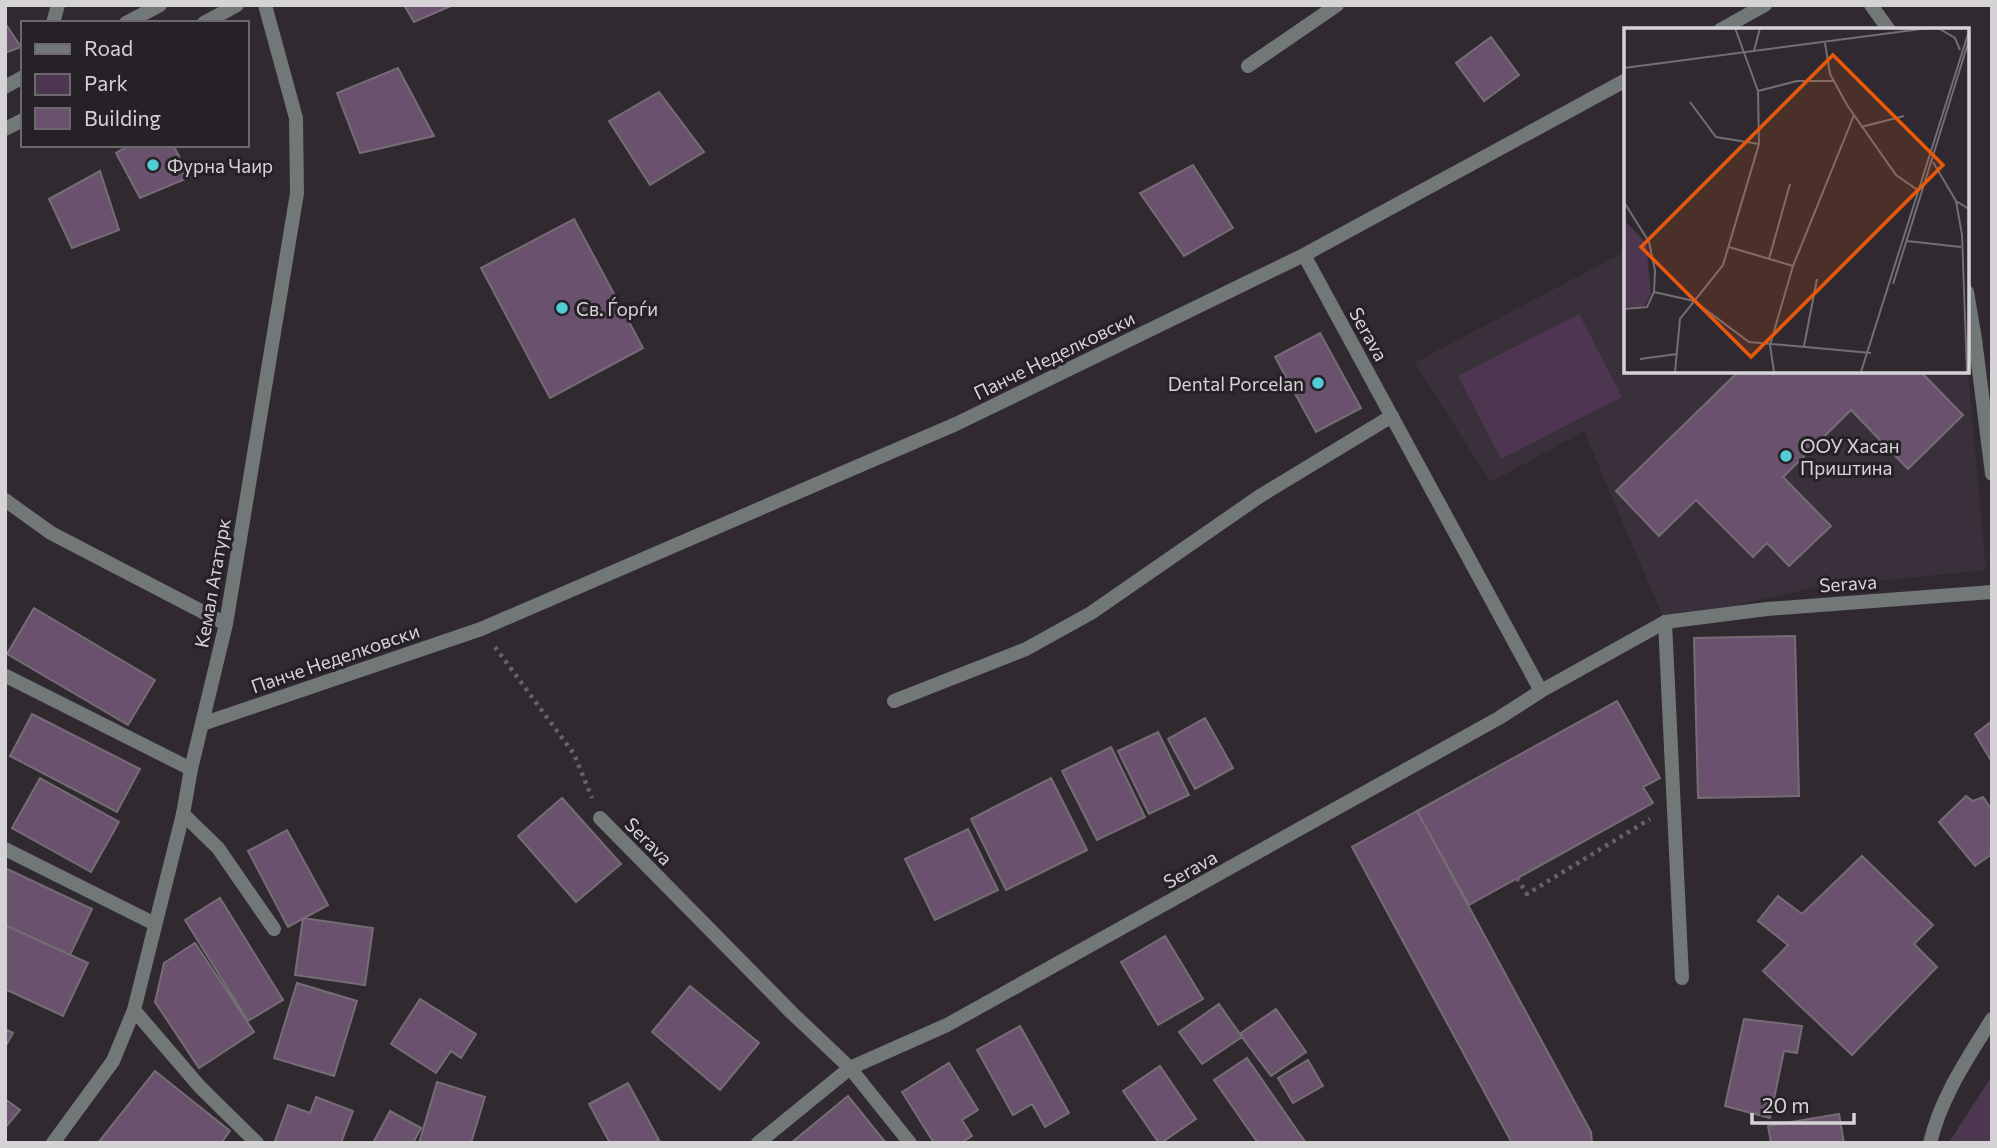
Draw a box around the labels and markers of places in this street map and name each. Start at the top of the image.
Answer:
place label: Фурна Чаир [167,154,273,177]
marker: Фурна Чаир [145,157,161,173]
place label: Св. Ѓорѓи [576,297,658,320]
marker: Св. Ѓорѓи [554,300,570,316]
place label: Dental Porcelan [1168,372,1304,395]
marker: Dental Porcelan [1310,375,1326,391]
place label: ООУ Хасан Приштина [1800,434,1900,479]
marker: ООУ Хасан Приштина [1778,448,1794,464]

